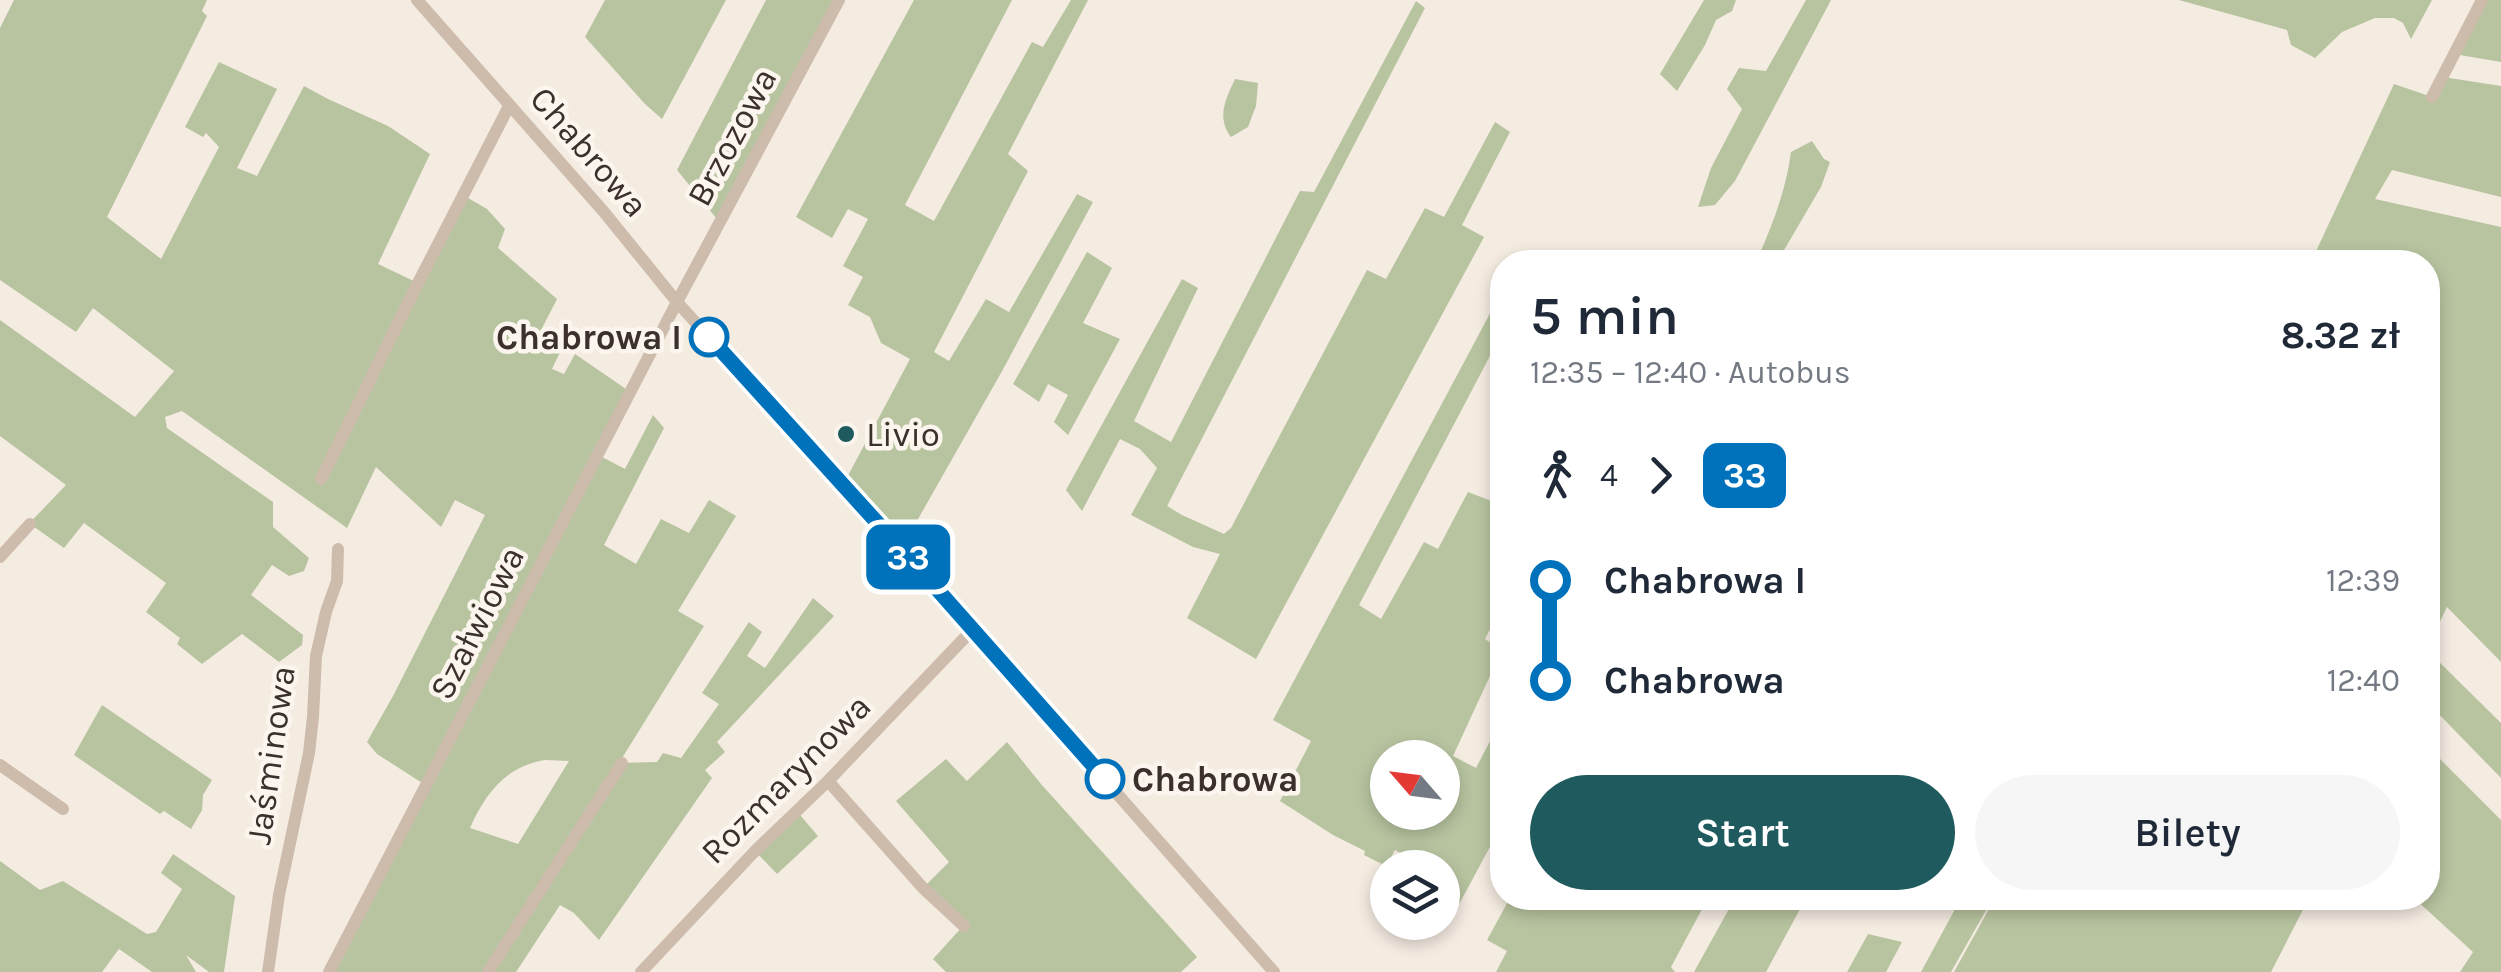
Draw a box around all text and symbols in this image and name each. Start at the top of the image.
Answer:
street label: Brzozowa [679,61,785,213]
street label: Chabrowa [521,79,657,225]
text: 5 min [1530,284,1679,348]
text: 8.32 zł [2281,313,2400,358]
place label: Chabrowa I [496,317,682,358]
marker: Chabrowa I [690,318,728,356]
text: 12:35 – 12:40 · Autobus [1530,354,1850,391]
place label: Livio [866,414,940,455]
marker: Livio [835,423,857,445]
icon: walk [1530,448,1585,503]
icon: forward [1633,448,1688,503]
text: 33 [1723,455,1766,496]
text: 4 [1600,457,1618,494]
line badge: 33 [863,524,953,590]
text: 33 [886,537,930,578]
street label: Szałwiowa [421,540,533,706]
text: Chabrowa I [1604,558,1806,603]
text: 12:39 [2326,562,2400,599]
text: Chabrowa [1604,658,1785,703]
text: 12:40 [2327,662,2400,699]
street label: Jaśminowa [238,663,304,847]
street label: Rozmarynowa [693,686,879,872]
north arrow [1370,740,1460,830]
map controls [1370,740,1460,940]
place label: Chabrowa [1132,759,1299,800]
marker: Chabrowa [1086,760,1124,798]
button: Start [1530,775,1955,890]
button: Bilety [1975,775,2400,890]
button: layers [1370,850,1460,940]

